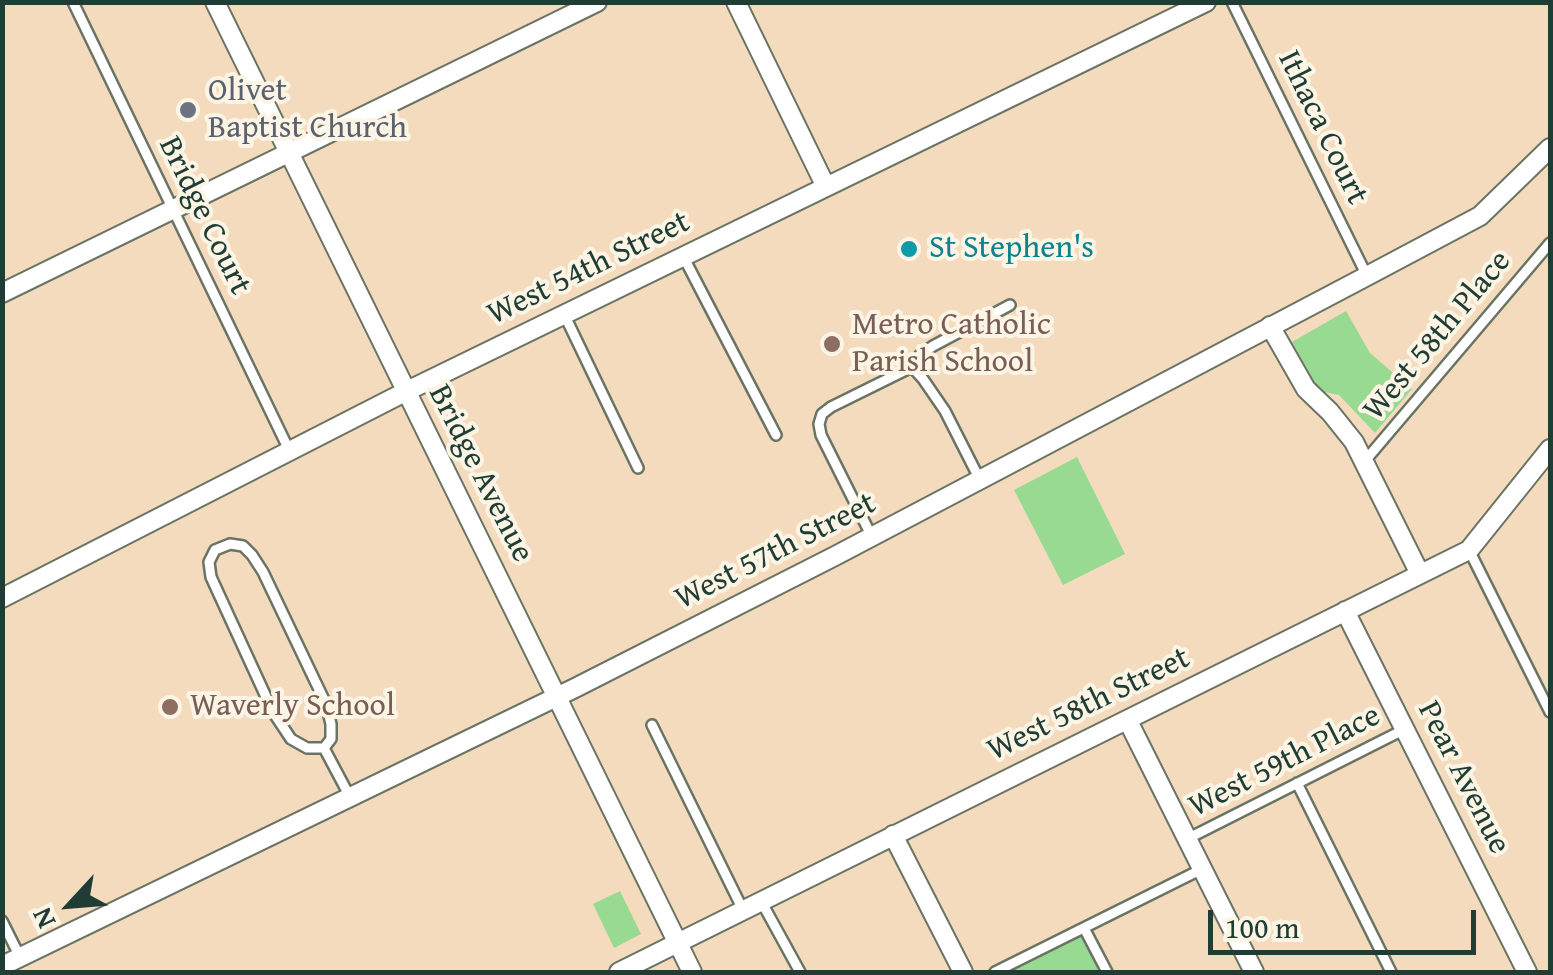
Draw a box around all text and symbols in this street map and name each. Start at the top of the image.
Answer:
street label: Ithaca Court [1268,45,1376,211]
place label: Olivet Baptist Church [208,73,407,148]
marker: Olivet Baptist Church [177,99,199,121]
street label: Bridge Court [149,131,259,301]
street label: West 54th Street [482,204,696,334]
place label: St Stephen's [929,230,1094,268]
marker: St Stephen's [898,238,920,260]
street label: West 58th Place [1356,243,1520,429]
place label: Metro Catholic Parish School [852,307,1051,382]
marker: Metro Catholic Parish School [821,333,843,355]
street label: Bridge Avenue [419,379,541,569]
street label: West 57th Street [669,485,883,619]
street label: West 58th Street [982,640,1196,770]
place label: Waverly School [190,688,395,726]
street label: Pear Avenue [1408,695,1518,861]
marker: Waverly School [159,696,181,718]
street label: West 59th Place [1183,697,1387,827]
north arrow [20,855,120,955]
scale bar [1213,890,1480,952]
text: N [20,901,65,936]
text: 100 m [1225,905,1299,949]

